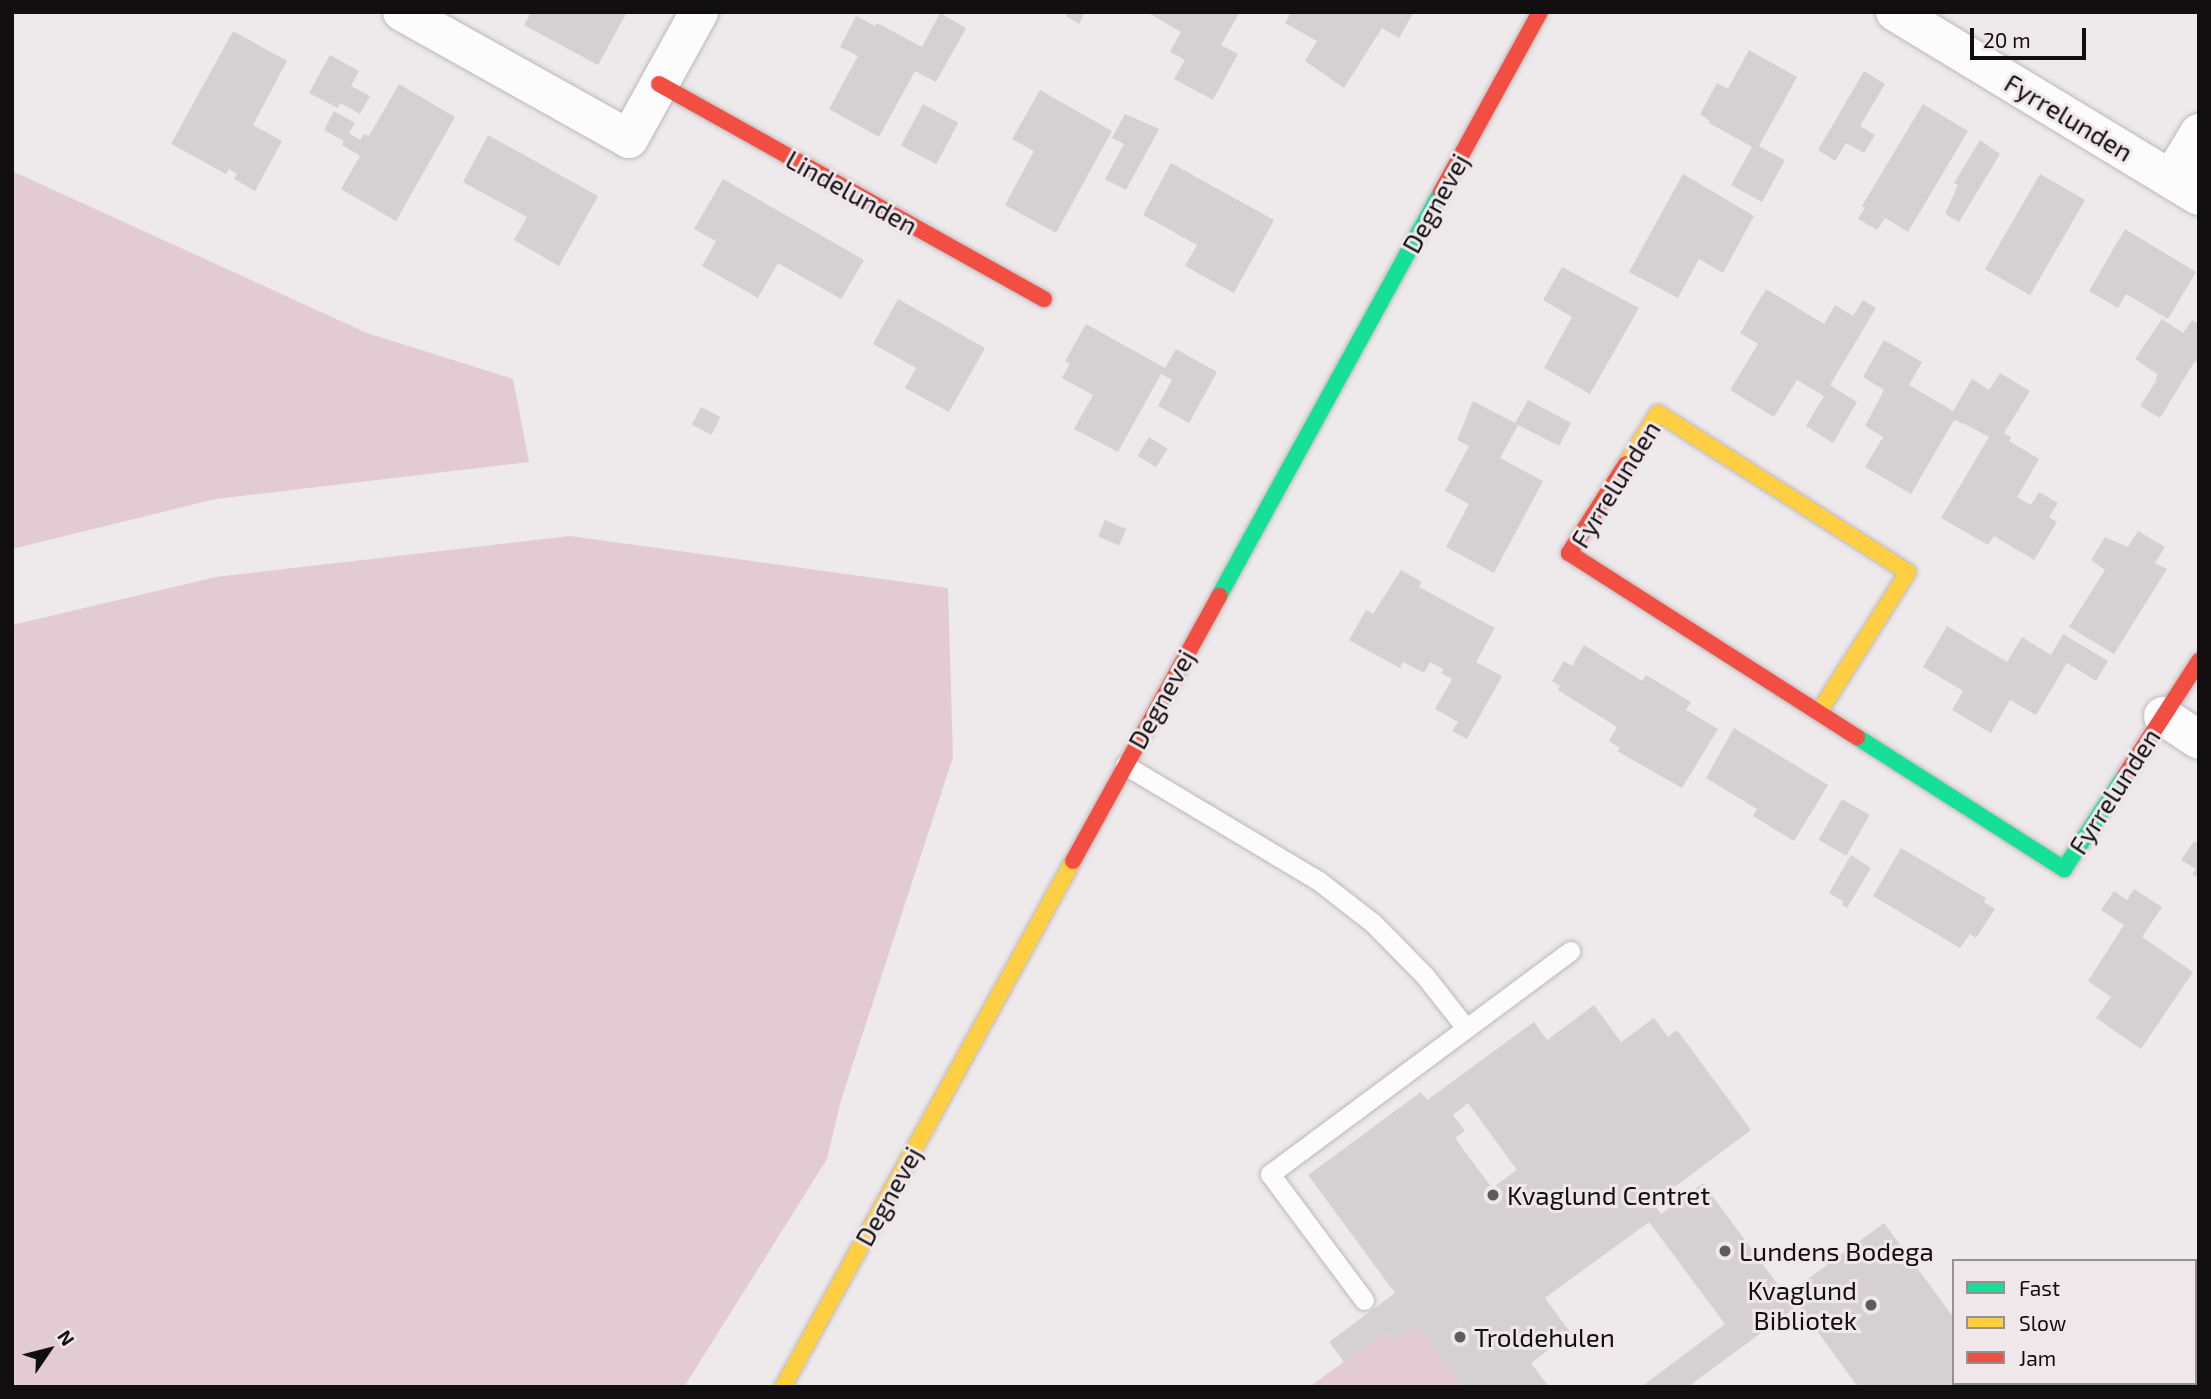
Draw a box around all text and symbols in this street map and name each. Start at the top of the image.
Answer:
scale bar [1973,14,2088,58]
text: 20 m [1983,27,2031,52]
street label: Fyrrelunden [1999,67,2139,167]
street label: Lindelunden [781,143,923,241]
street label: Degnevej [1395,148,1475,258]
street label: Fyrrelunden [1564,415,1666,553]
street label: Degnevej [1121,644,1201,754]
street label: Fyrrelunden [2062,722,2166,860]
street label: Degnevej [848,1141,928,1251]
place label: Kvaglund Centret [1507,1179,1710,1211]
marker: Kvaglund Centret [1485,1187,1501,1203]
place label: Lundens Bodega [1739,1235,1934,1267]
marker: Lundens Bodega [1717,1243,1733,1259]
legend [1952,1259,2197,1385]
place label: Kvaglund Bibliotek [1747,1274,1857,1336]
text: Fast [2019,1275,2060,1300]
marker: Kvaglund Bibliotek [1863,1297,1879,1313]
text: Slow [2019,1310,2066,1335]
north arrow [14,1315,84,1385]
place label: Troldehulen [1474,1321,1615,1353]
text: N [53,1325,80,1350]
marker: Troldehulen [1452,1329,1468,1345]
text: Jam [2019,1345,2056,1370]

